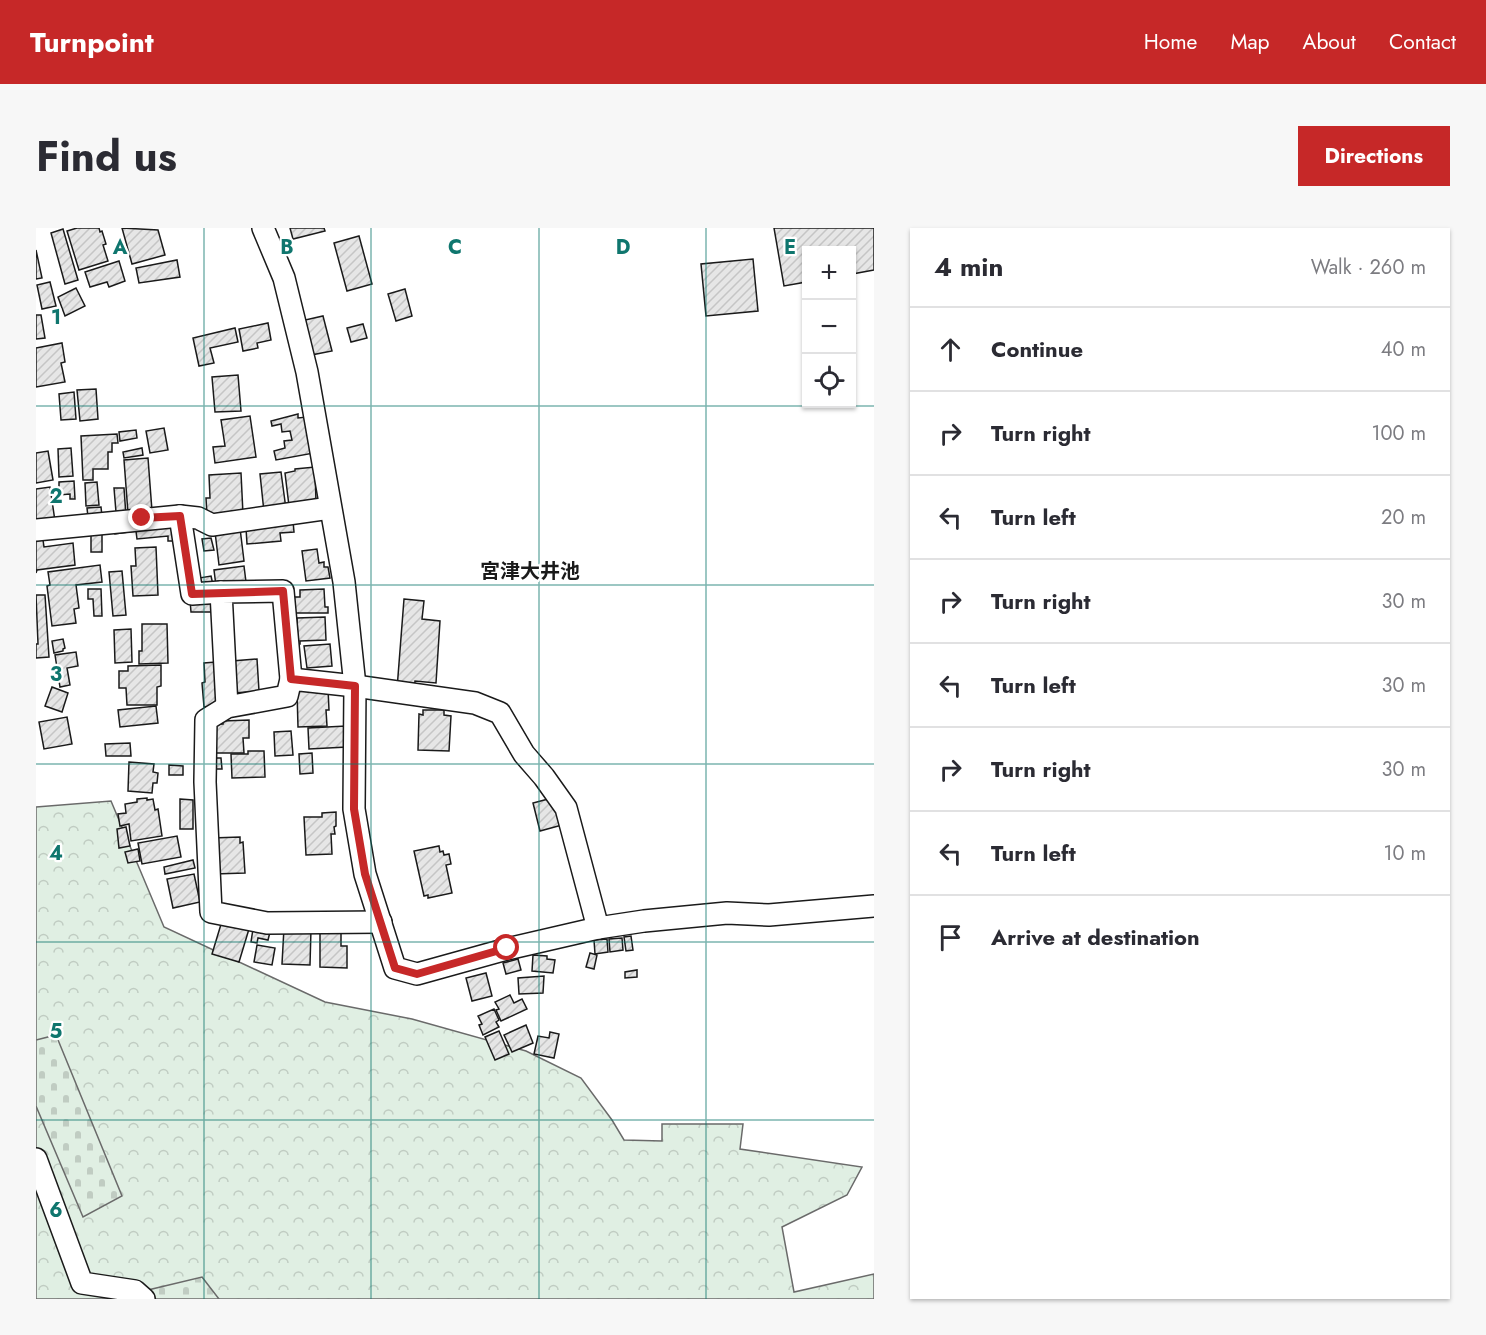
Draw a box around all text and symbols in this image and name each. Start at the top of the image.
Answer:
text: Turnpoint [30,22,154,63]
text: Home [1144,27,1197,57]
text: Map [1230,27,1270,57]
text: About [1303,27,1356,57]
text: Contact [1389,27,1456,57]
text: Find us [36,126,177,187]
button: Directions [1298,126,1450,186]
text: A [112,233,128,262]
text: B [280,233,294,262]
text: C [448,233,462,262]
text: D [616,233,630,262]
text: E [784,233,796,262]
map controls [802,246,856,408]
button: + [802,246,856,300]
text: 4 min [934,248,1003,286]
text: Walk · 260 m [1311,253,1426,282]
button: − [802,300,856,354]
text: 1 [51,303,61,332]
icon: ahead [934,333,967,366]
text: Continue [991,333,1083,365]
text: 40 m [1381,335,1426,364]
button: locate [802,354,856,408]
icon: right [934,417,967,450]
text: Turn right [991,417,1091,449]
text: 100 m [1371,419,1426,448]
text: 2 [49,482,63,511]
icon: left [934,501,967,534]
text: Turn left [991,501,1076,533]
text: 20 m [1381,503,1426,532]
route end [128,504,154,530]
district label: 宮津大井池 [480,557,580,586]
icon: right [934,585,967,618]
text: Turn right [991,585,1091,617]
text: 30 m [1381,587,1426,616]
text: 3 [50,660,62,689]
icon: left [934,669,967,702]
text: Turn left [991,669,1076,701]
text: 30 m [1381,671,1426,700]
icon: right [934,753,967,786]
text: Turn right [991,753,1091,785]
text: 30 m [1381,755,1426,784]
icon: left [934,837,967,870]
text: Turn left [991,837,1076,869]
text: 4 [49,839,63,868]
text: 10 m [1383,839,1426,868]
icon: arrive [934,921,967,954]
text: Arrive at destination [991,921,1200,953]
route start [493,934,519,960]
text: 5 [50,1017,63,1046]
text: 6 [49,1196,63,1225]

